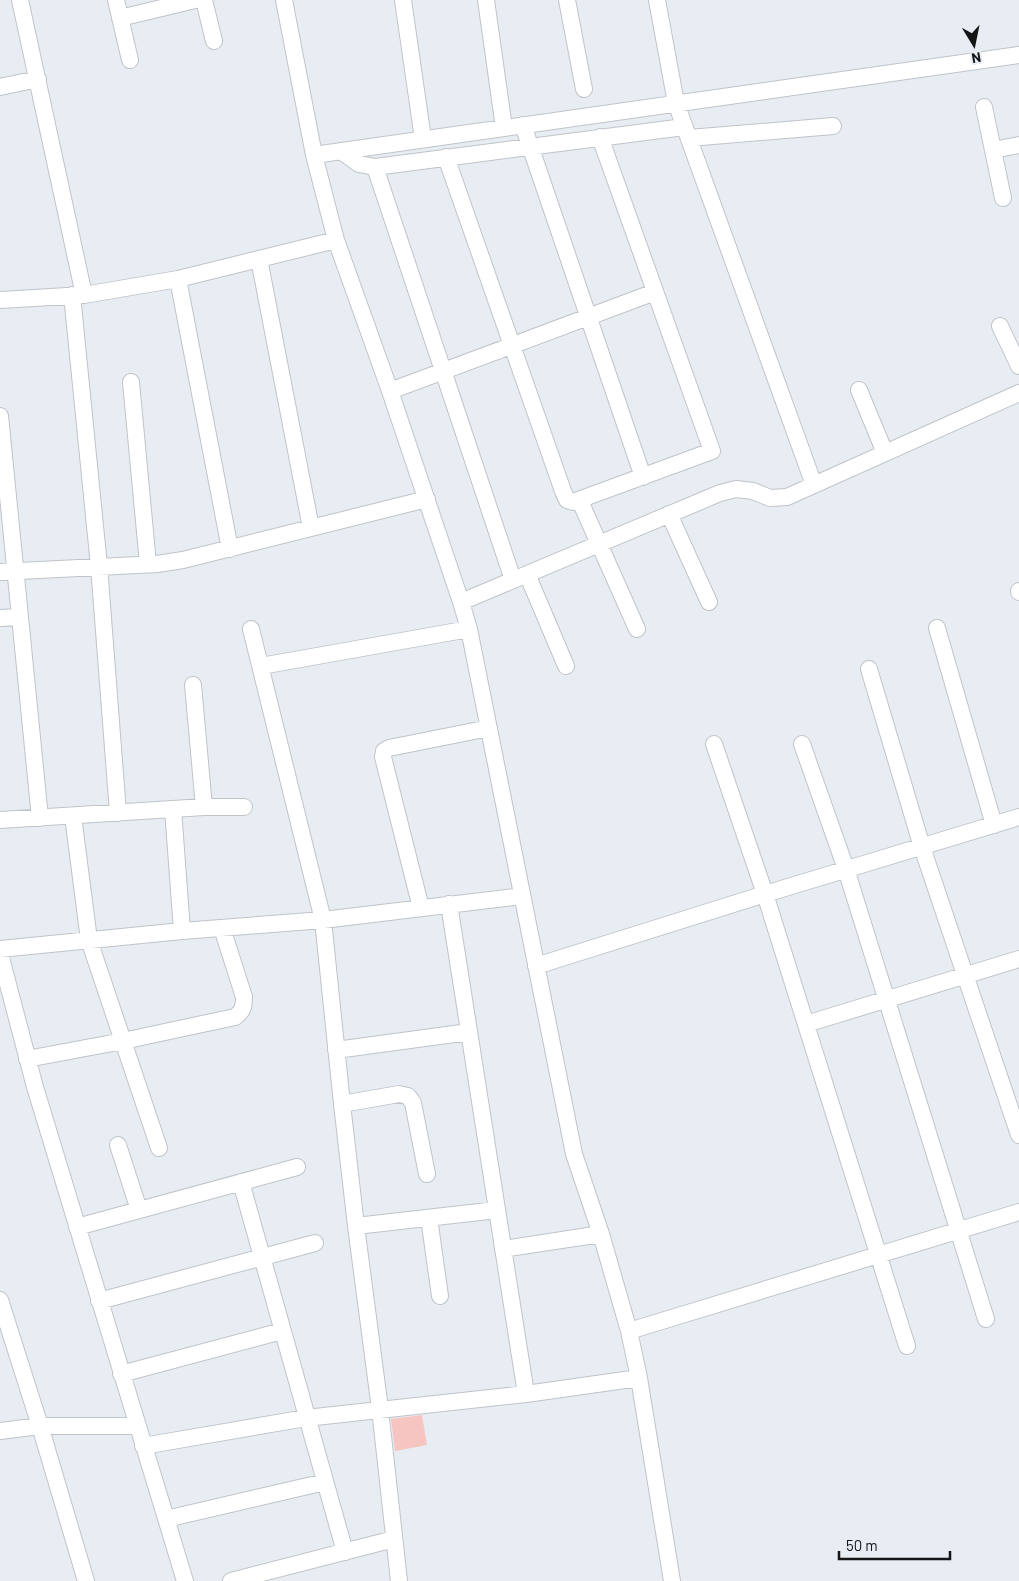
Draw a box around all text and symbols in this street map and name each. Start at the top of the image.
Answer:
north arrow [949,20,999,70]
text: N [970,49,982,67]
scale bar [839,1528,950,1560]
text: 50 m [846,1536,878,1554]

